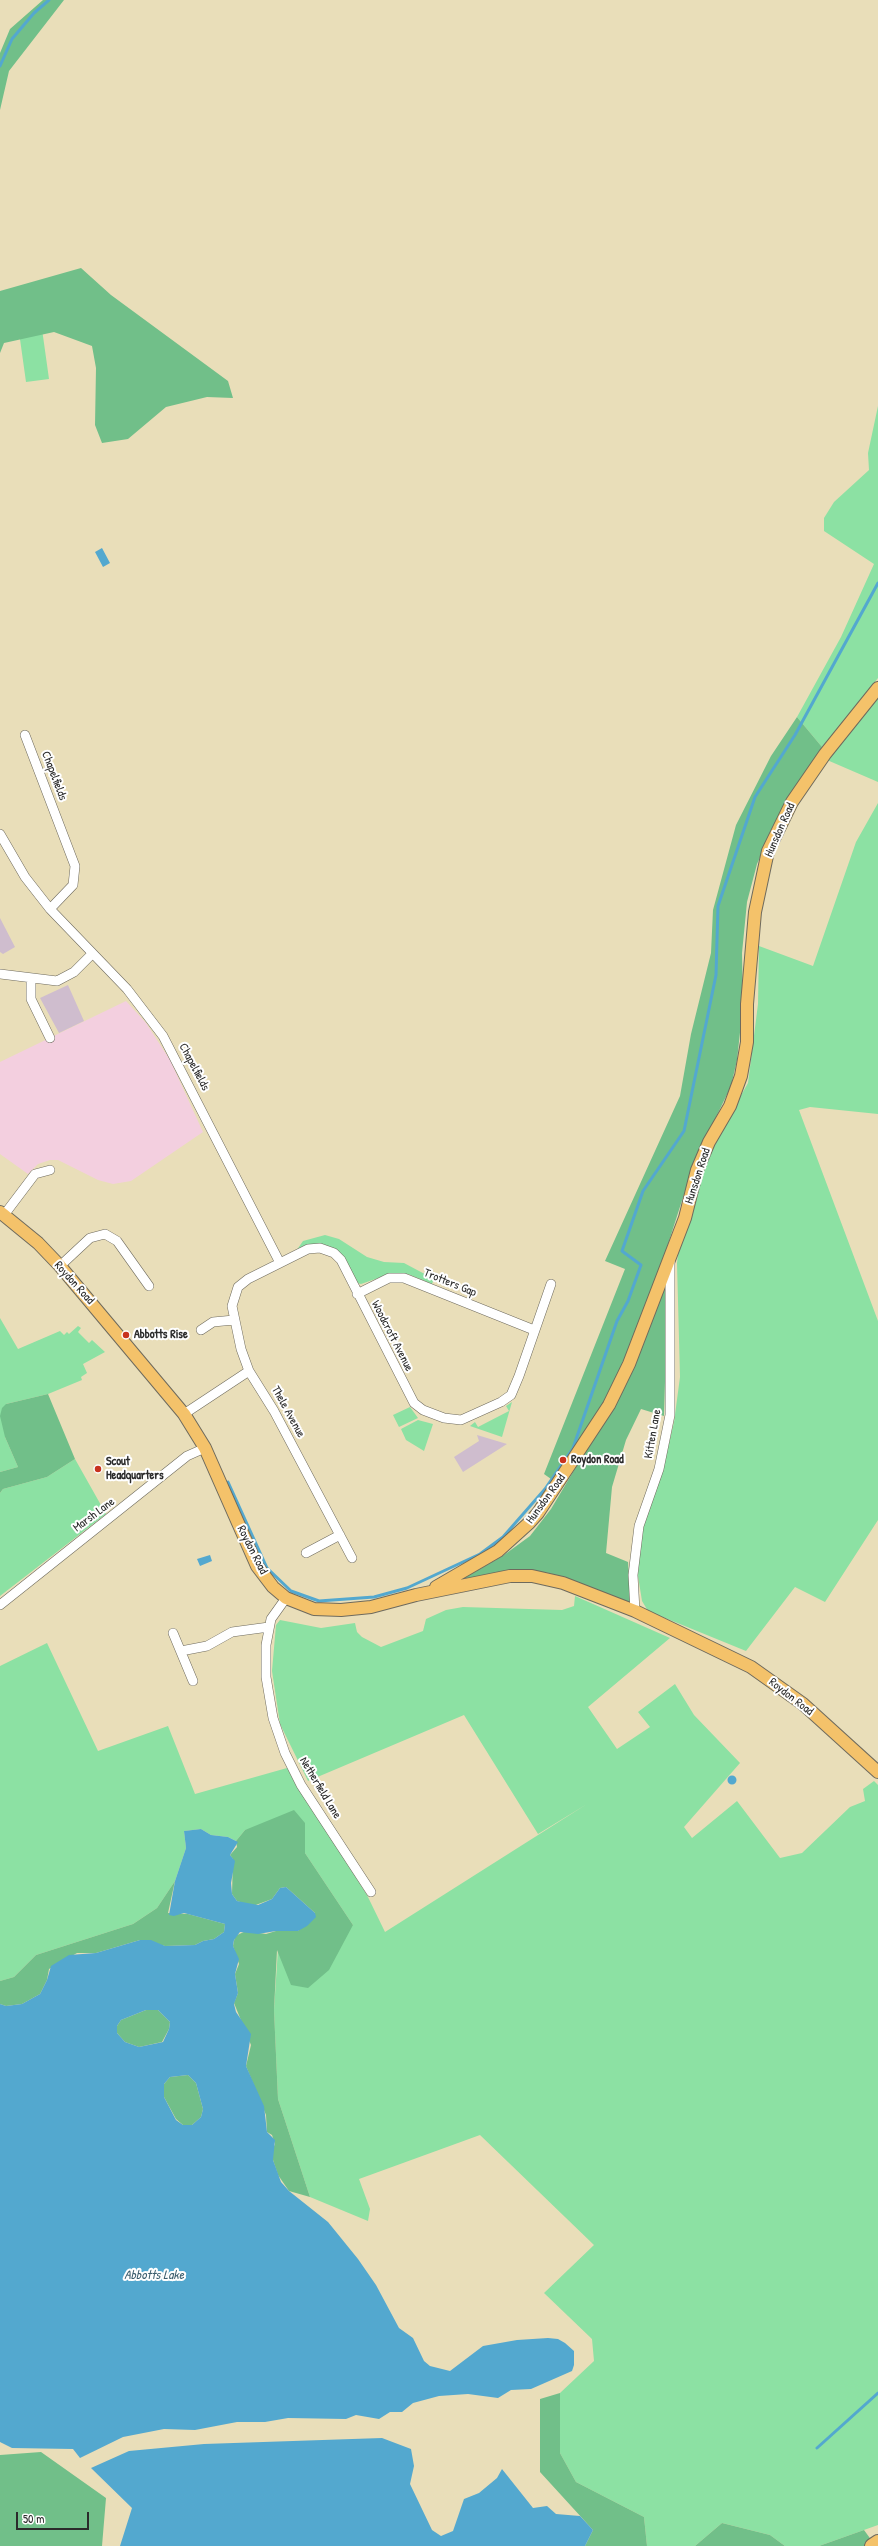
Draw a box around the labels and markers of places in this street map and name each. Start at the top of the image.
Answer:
place label: Abbotts Rise [134,1328,188,1342]
marker: Abbotts Rise [121,1330,131,1340]
place label: Roydon Road [571,1453,624,1467]
place label: Scout Headquarters [106,1455,164,1483]
marker: Roydon Road [558,1455,568,1465]
marker: Scout Headquarters [93,1464,103,1474]

